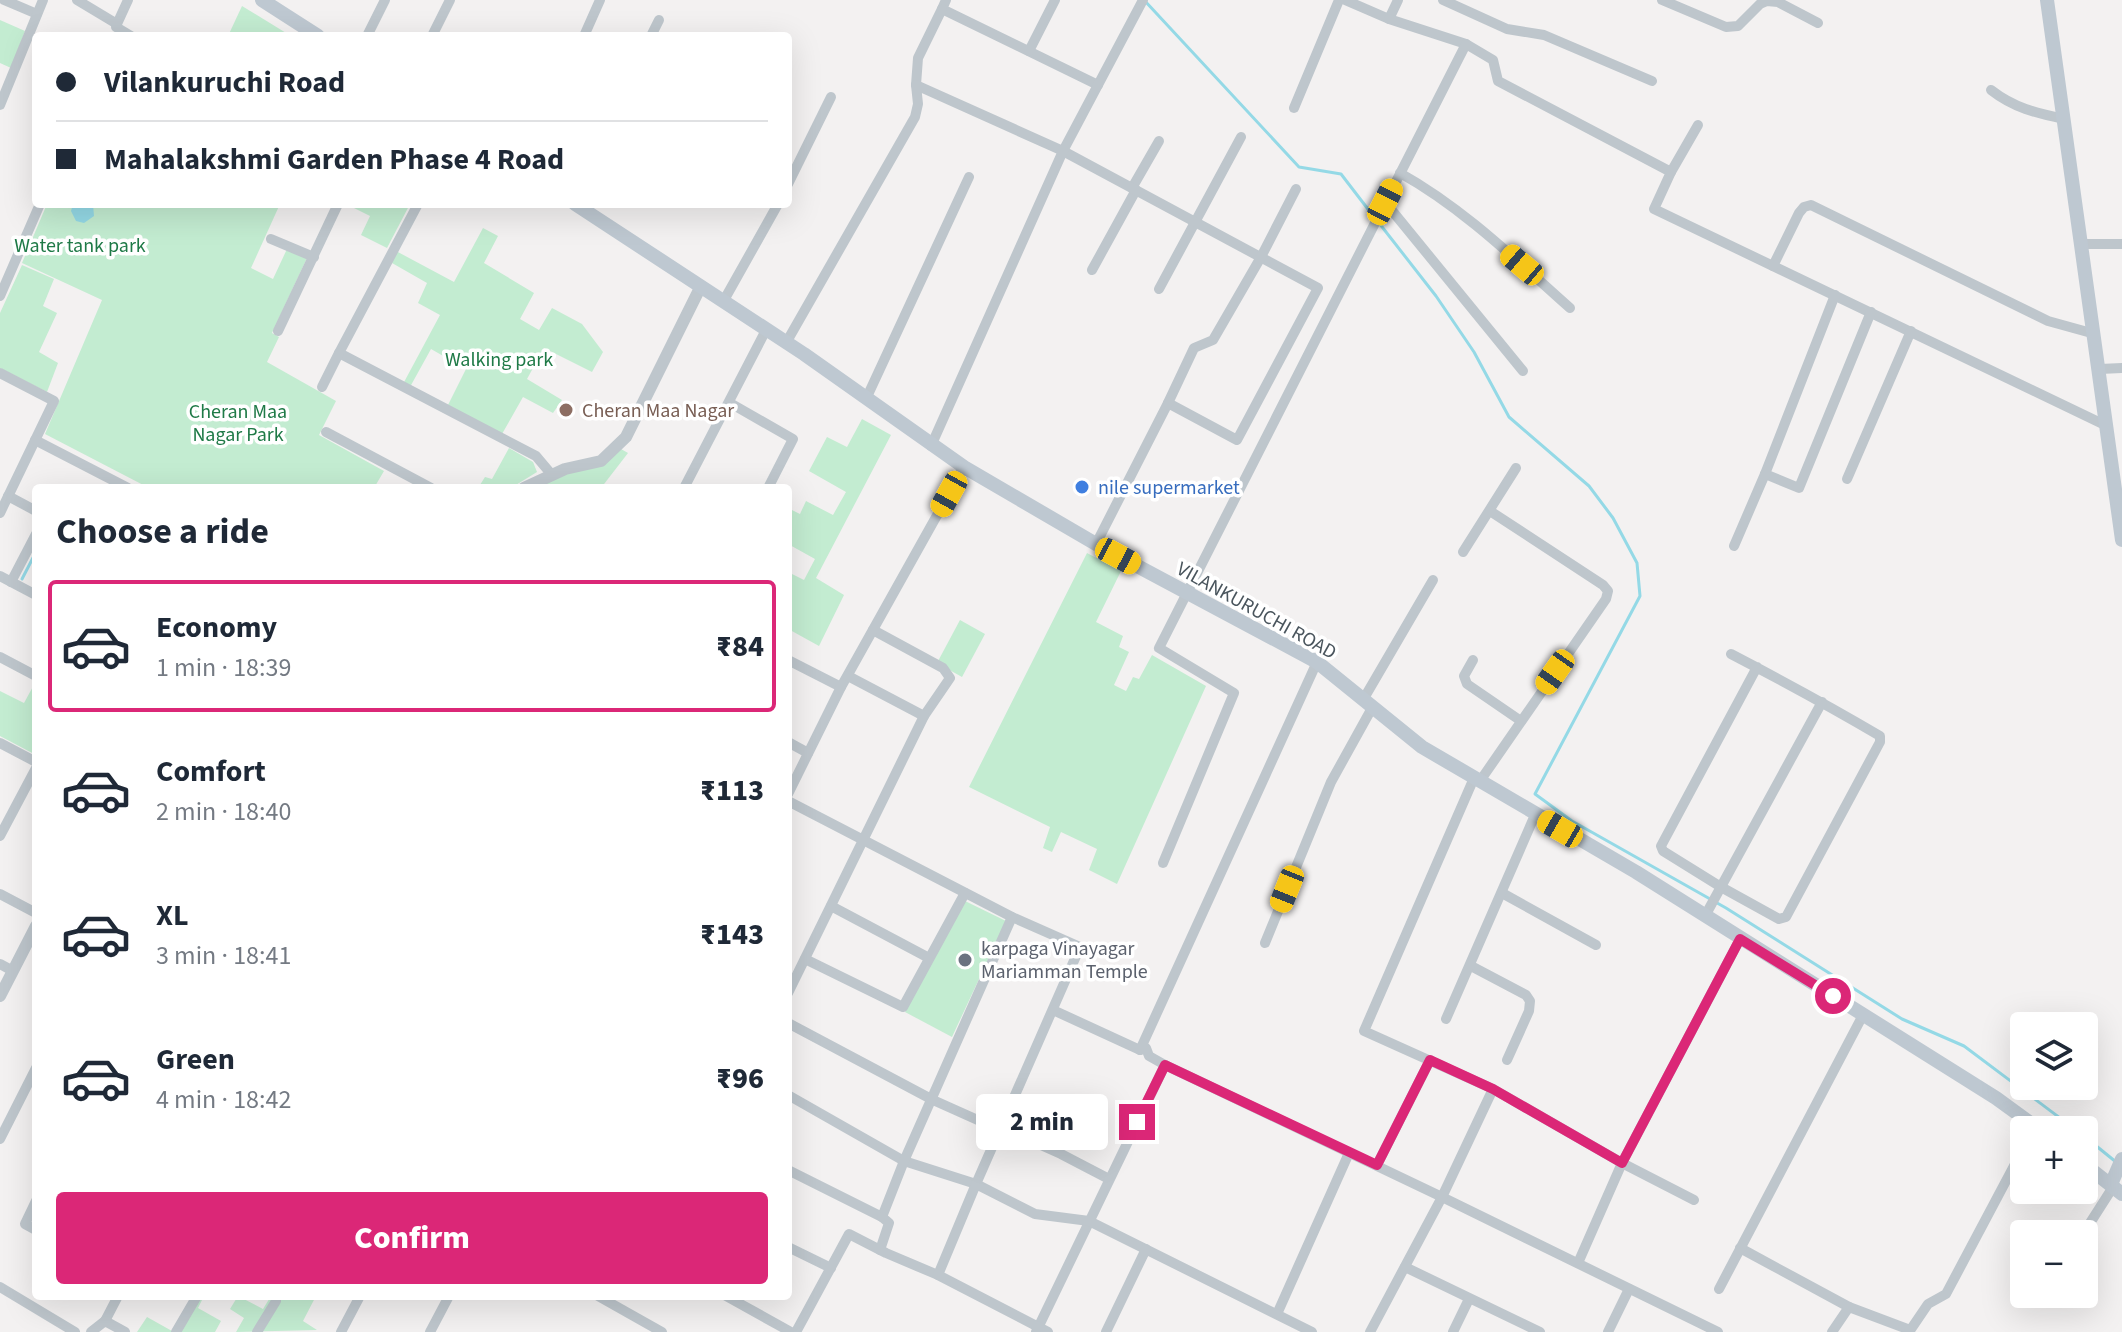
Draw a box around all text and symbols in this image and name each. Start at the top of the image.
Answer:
text: Vilankuruchi Road [104,61,345,104]
text: Mahalakshmi Garden Phase 4 Road [104,138,564,181]
car [1363,175,1407,229]
park label: Water tank park [14,232,146,260]
car [1496,240,1548,290]
park label: Walking park [445,346,553,374]
place label: Cheran Maa Nagar [582,397,734,425]
park label: Cheran Maa Nagar Park [189,398,287,449]
marker: Cheran Maa Nagar [557,401,575,419]
car [927,467,971,521]
place label: nile supermarket [1098,474,1240,502]
marker: nile supermarket [1073,478,1091,496]
text: Choose a ride [56,506,269,557]
car [1091,534,1145,578]
street label: VILANKURUCHI ROAD [1171,555,1342,667]
text: Economy [156,606,277,649]
icon: car [60,610,132,682]
text: ₹84 [716,625,764,668]
car [1531,645,1579,699]
text: 1 min · 18:39 [156,649,291,686]
text: Comfort [156,750,266,793]
icon: car [60,754,132,826]
text: ₹113 [700,769,764,812]
text: 2 min · 18:40 [156,793,291,830]
car [1533,807,1587,851]
car [1267,862,1307,916]
text: XL [156,894,189,937]
icon: car [60,898,132,970]
text: ₹143 [700,913,764,956]
place label: karpaga Vinayagar Mariamman Temple [981,935,1148,986]
text: 3 min · 18:41 [156,937,291,974]
marker: karpaga Vinayagar Mariamman Temple [956,951,974,969]
route start [1815,978,1851,1014]
map controls [2010,1012,2098,1308]
button: layers [2010,1012,2098,1100]
text: Green [156,1038,235,1081]
icon: car [60,1042,132,1114]
text: ₹96 [716,1057,764,1100]
text: 4 min · 18:42 [156,1081,291,1118]
callout: 2 min [977,1094,1109,1150]
text: 2 min [1010,1103,1074,1140]
route end [1119,1104,1155,1140]
button: + [2010,1116,2098,1204]
button: Confirm [56,1192,768,1284]
button: − [2010,1220,2098,1308]

